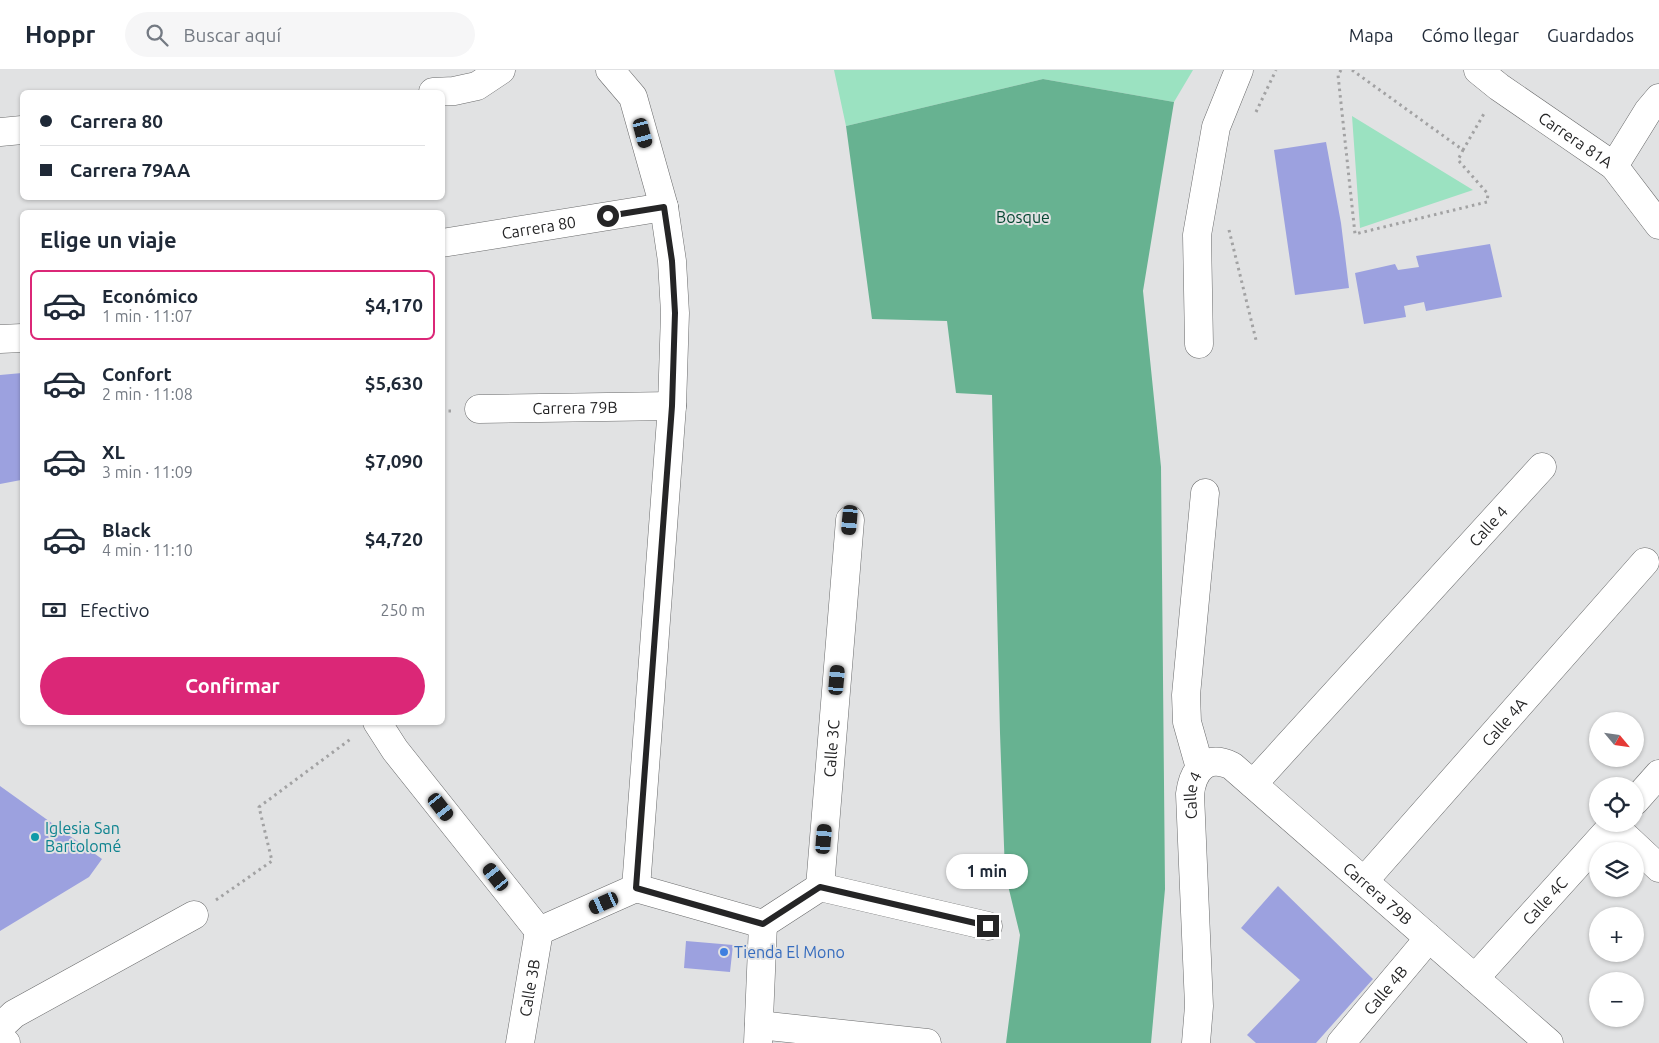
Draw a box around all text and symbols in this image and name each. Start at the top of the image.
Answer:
search box [125,12,475,57]
text: Hoppr [25,21,95,48]
icon: search [143,21,171,49]
text: Buscar aquí [183,24,281,46]
text: Mapa [1349,25,1394,45]
text: Cómo llegar [1422,25,1519,45]
text: Guardados [1547,25,1634,45]
street label: Carrera 81A [1535,108,1616,172]
text: Carrera 80 [70,110,163,132]
car [631,117,654,149]
text: Carrera 79AA [70,159,190,181]
route start [597,205,619,227]
park label: Bosque [996,208,1050,226]
street label: Carrera 80 [500,212,577,242]
text: Elige un viaje [40,227,177,252]
icon: car [42,283,87,328]
text: Económico [102,285,198,307]
text: $4,170 [365,294,423,316]
text: 1 min · 11:07 [102,307,193,325]
icon: car [42,361,87,406]
text: Confort [102,363,172,385]
text: $5,630 [365,372,423,394]
text: 2 min · 11:08 [102,385,193,403]
street label: Carrera 79B [532,398,618,417]
icon: car [42,439,87,484]
text: XL [102,441,125,463]
text: $7,090 [365,450,423,472]
text: 3 min · 11:09 [102,463,193,481]
street label: Calle 4 [1465,502,1511,550]
car [841,504,858,536]
icon: car [42,517,87,562]
text: Black [102,519,151,541]
text: $4,720 [365,528,423,550]
text: 4 min · 11:10 [102,541,193,559]
icon: cash [40,596,68,624]
text: Efectivo [80,599,150,621]
text: 250 m [380,601,425,619]
button: Confirmar [40,657,425,715]
car [828,664,845,696]
street label: Calle 4A [1478,694,1531,750]
north arrow [1589,712,1644,768]
map controls [1589,712,1644,1027]
street label: Calle 3C [820,719,843,778]
street label: Calle 4 [1181,769,1205,820]
button: locate [1589,777,1644,832]
car [425,791,456,823]
place label: Iglesia San Bartolomé [45,819,121,855]
car [815,823,832,855]
marker: Iglesia San Bartolomé [29,831,41,843]
button: layers [1589,842,1644,897]
callout: 1 min [947,854,1029,888]
street label: Carrera 79B [1340,859,1416,928]
car [480,861,511,893]
text: 1 min [967,862,1007,880]
street label: Calle 4C [1519,873,1571,928]
car [587,890,620,916]
button: + [1589,907,1644,962]
route end [977,915,999,937]
place label: Tienda El Mono [734,943,845,961]
marker: Tienda El Mono [718,946,730,958]
street label: Calle 3B [516,958,543,1018]
street label: Calle 4B [1360,962,1411,1018]
button: − [1589,972,1644,1027]

